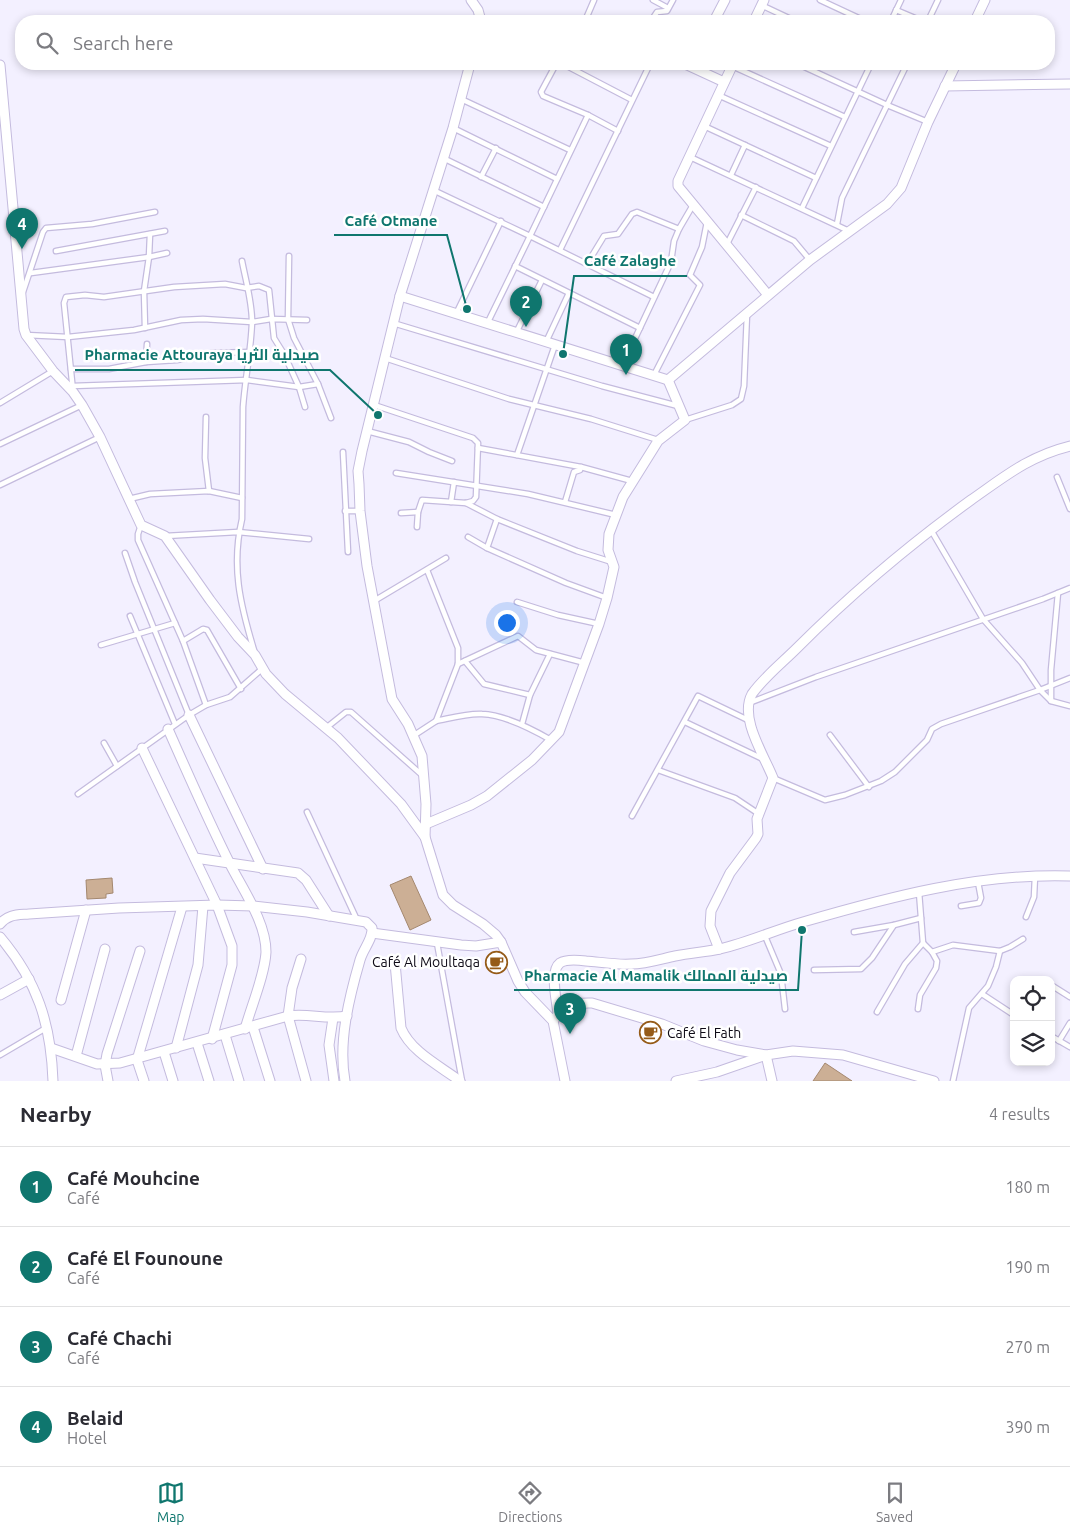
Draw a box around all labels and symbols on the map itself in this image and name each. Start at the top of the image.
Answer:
callout: Café Otmane [334,205,447,235]
pin: 4 [6,208,38,249]
text: Café Otmane [345,212,437,229]
callout: Café Zalaghe [574,246,687,276]
text: Café Zalaghe [584,252,676,269]
pin: 2 [510,286,542,327]
pin: 1 [610,334,642,375]
callout: Pharmacie Attouraya صيدلية الثريا [75,340,330,370]
text: Pharmacie Attouraya صيدلية الثريا [85,346,319,364]
your location [494,610,520,636]
cafe icon: Café Al Moultaqa [484,950,508,974]
place label: Café Al Moultaqa [372,954,480,970]
callout: Pharmacie Al Mamalik صيدلية الممالك [514,960,798,990]
text: Pharmacie Al Mamalik صيدلية الممالك [524,967,788,984]
pin: 3 [554,993,586,1034]
cafe icon: Café El Fath [639,1021,663,1045]
place label: Café El Fath [667,1025,741,1041]

